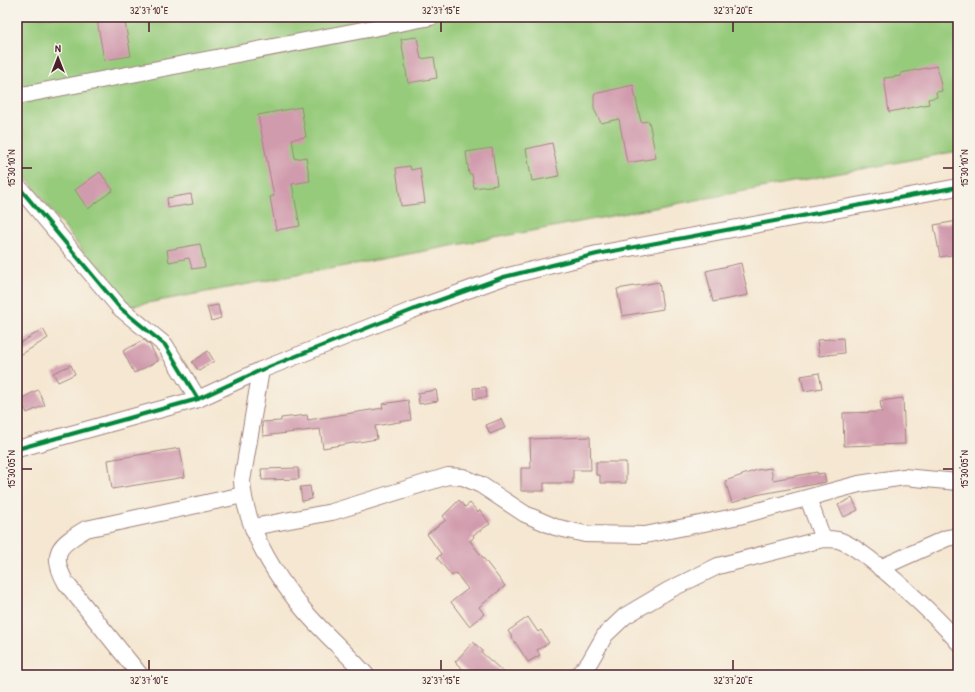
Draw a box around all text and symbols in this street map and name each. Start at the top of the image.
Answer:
text: 32°37'10"E [130,4,169,17]
text: 32°37'15"E [422,4,461,17]
text: 32°37'20"E [713,4,753,17]
north arrow [38,38,78,78]
text: N [55,41,61,55]
text: 15°30'10"N [5,149,18,187]
text: 15°30'10"N [958,149,971,187]
text: 15°30'05"N [5,450,18,488]
text: 15°30'05"N [958,450,971,488]
text: 32°37'10"E [130,674,169,687]
text: 32°37'15"E [422,674,461,687]
text: 32°37'20"E [713,674,753,687]

